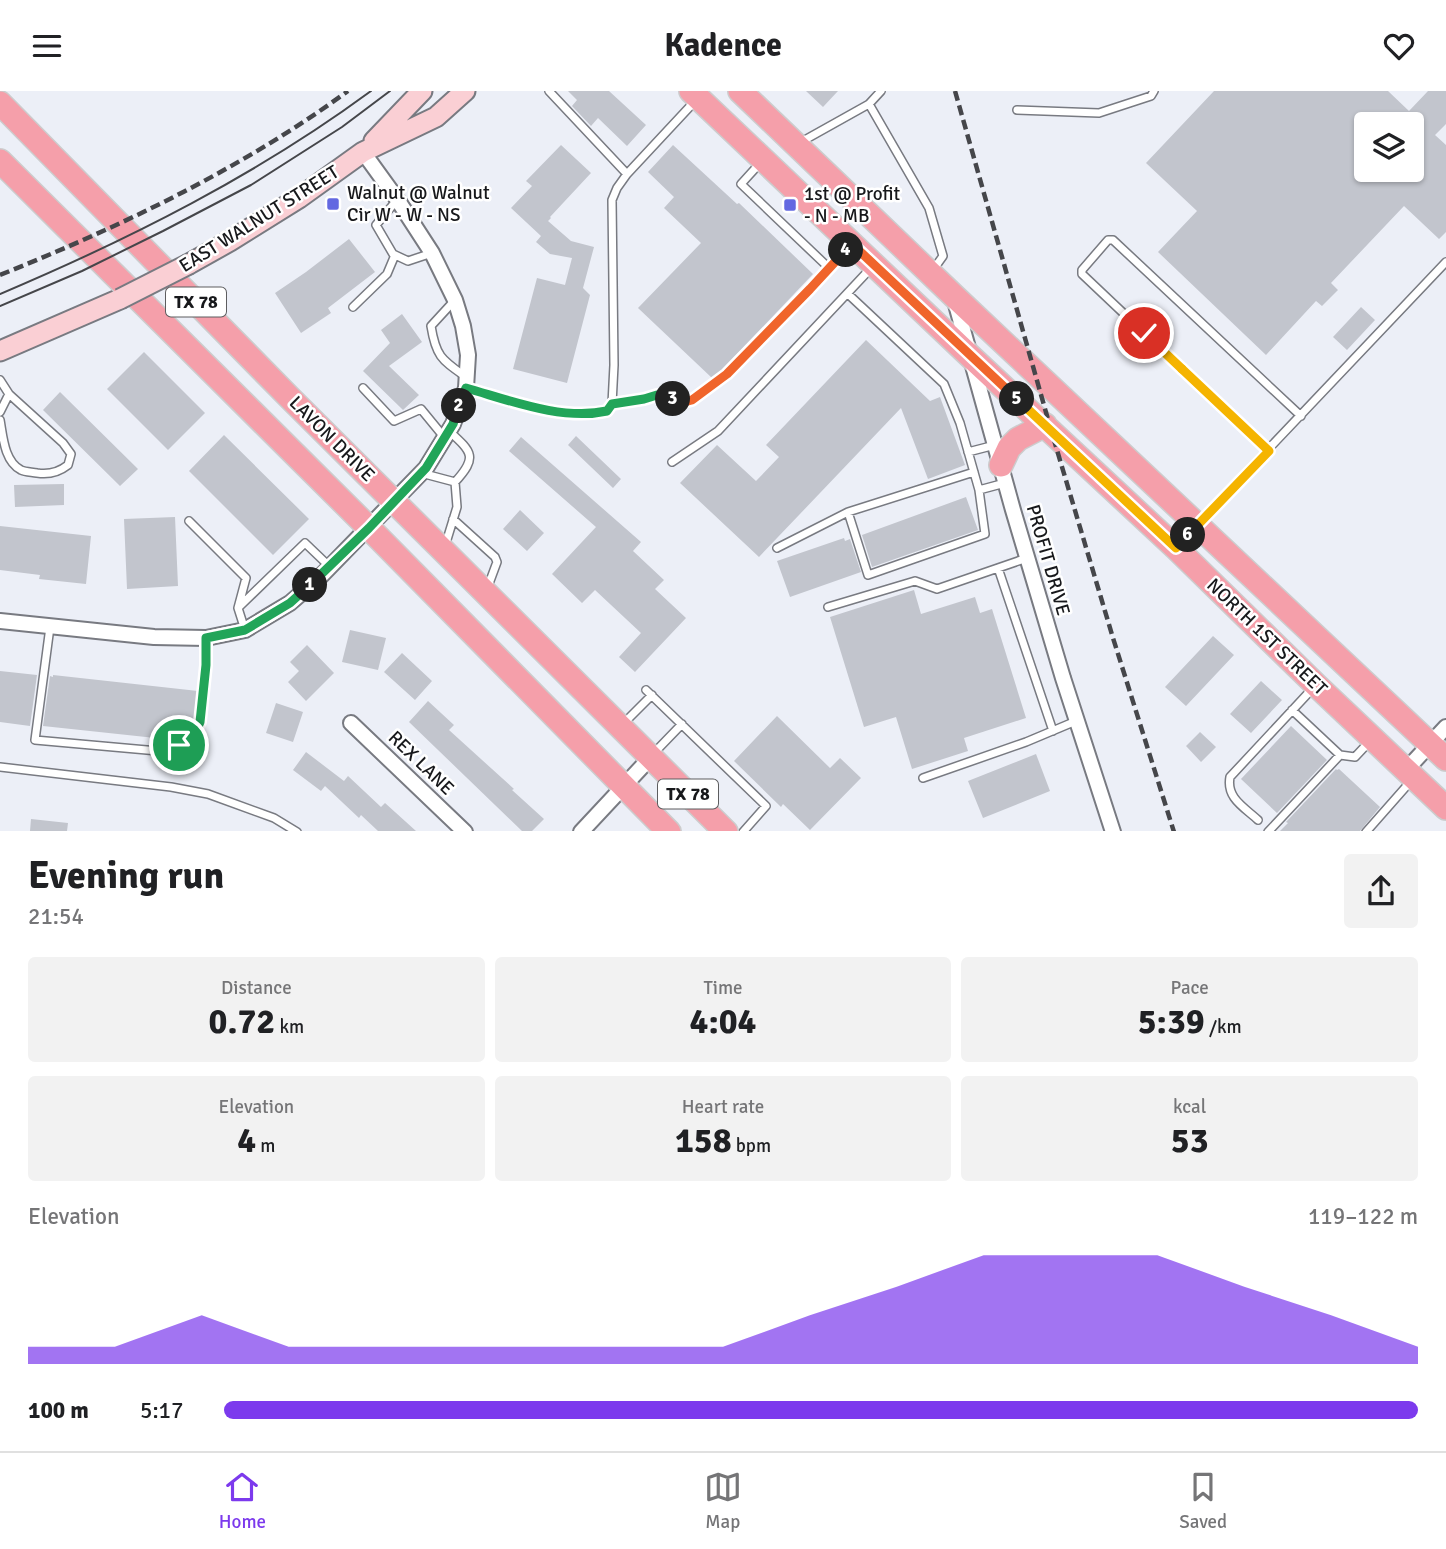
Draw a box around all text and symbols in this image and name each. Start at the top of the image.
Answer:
text: Kadence [664,26,782,65]
icon: menu [28,27,66,65]
icon: heart [1380,27,1418,65]
map controls [1354,112,1424,182]
button: layers [1354,112,1424,182]
street label: EAST WALNUT STREET [175,160,344,278]
place label: Walnut @ Walnut Cir W - W - NS [347,181,490,227]
place label: 1st @ Profit - N - MB [804,182,900,228]
marker: Walnut @ Walnut Cir W - W - NS [325,196,341,212]
marker: 1st @ Profit - N - MB [782,197,798,213]
pin: 4 [828,233,864,267]
text: 4 [840,237,851,261]
road number: TX 78 [166,287,226,317]
pin [1114,303,1174,363]
icon: check [1125,314,1163,352]
pin: 3 [656,381,690,417]
pin: 5 [1000,381,1034,417]
text: 3 [667,386,678,410]
text: 5 [1011,386,1022,410]
pin: 2 [442,389,476,423]
street label: LAVON DRIVE [284,391,380,487]
text: 2 [453,393,464,417]
street label: PROFIT DRIVE [1021,502,1075,618]
pin: 6 [1170,517,1206,553]
text: 6 [1182,522,1193,546]
pin: 1 [292,567,328,603]
text: 1 [304,572,315,596]
street label: NORTH 1ST STREET [1202,573,1333,701]
pin [149,715,209,775]
icon: arrive [160,726,198,764]
street label: REX LANE [383,726,459,800]
road number: TX 78 [658,779,718,809]
text: Evening run [28,852,224,899]
button: share [1344,854,1418,928]
text: 21:54 [28,902,84,931]
text: Distance [221,976,292,1000]
text: Time [703,976,743,1000]
text: Pace [1171,976,1209,1000]
text: 0.72 [209,1000,275,1043]
text: 4:04 [689,1000,757,1043]
text: 5:39 [1138,1000,1205,1043]
text: km [275,1015,304,1039]
text: /km [1205,1015,1242,1039]
text: Elevation [218,1095,294,1119]
text: Heart rate [682,1095,764,1119]
text: kcal [1173,1095,1206,1119]
text: 4 [237,1119,256,1162]
text: 158 [675,1119,732,1162]
text: 53 [1171,1119,1209,1162]
text: m [256,1134,275,1158]
text: bpm [732,1134,771,1158]
text: Elevation [28,1202,120,1231]
text: 119–122 m [1308,1202,1418,1231]
text: 100 m [28,1396,89,1425]
text: 5:17 [140,1396,183,1425]
tab: Home [219,1468,266,1534]
tab: Map [704,1468,742,1534]
tab: Saved [1179,1468,1227,1534]

